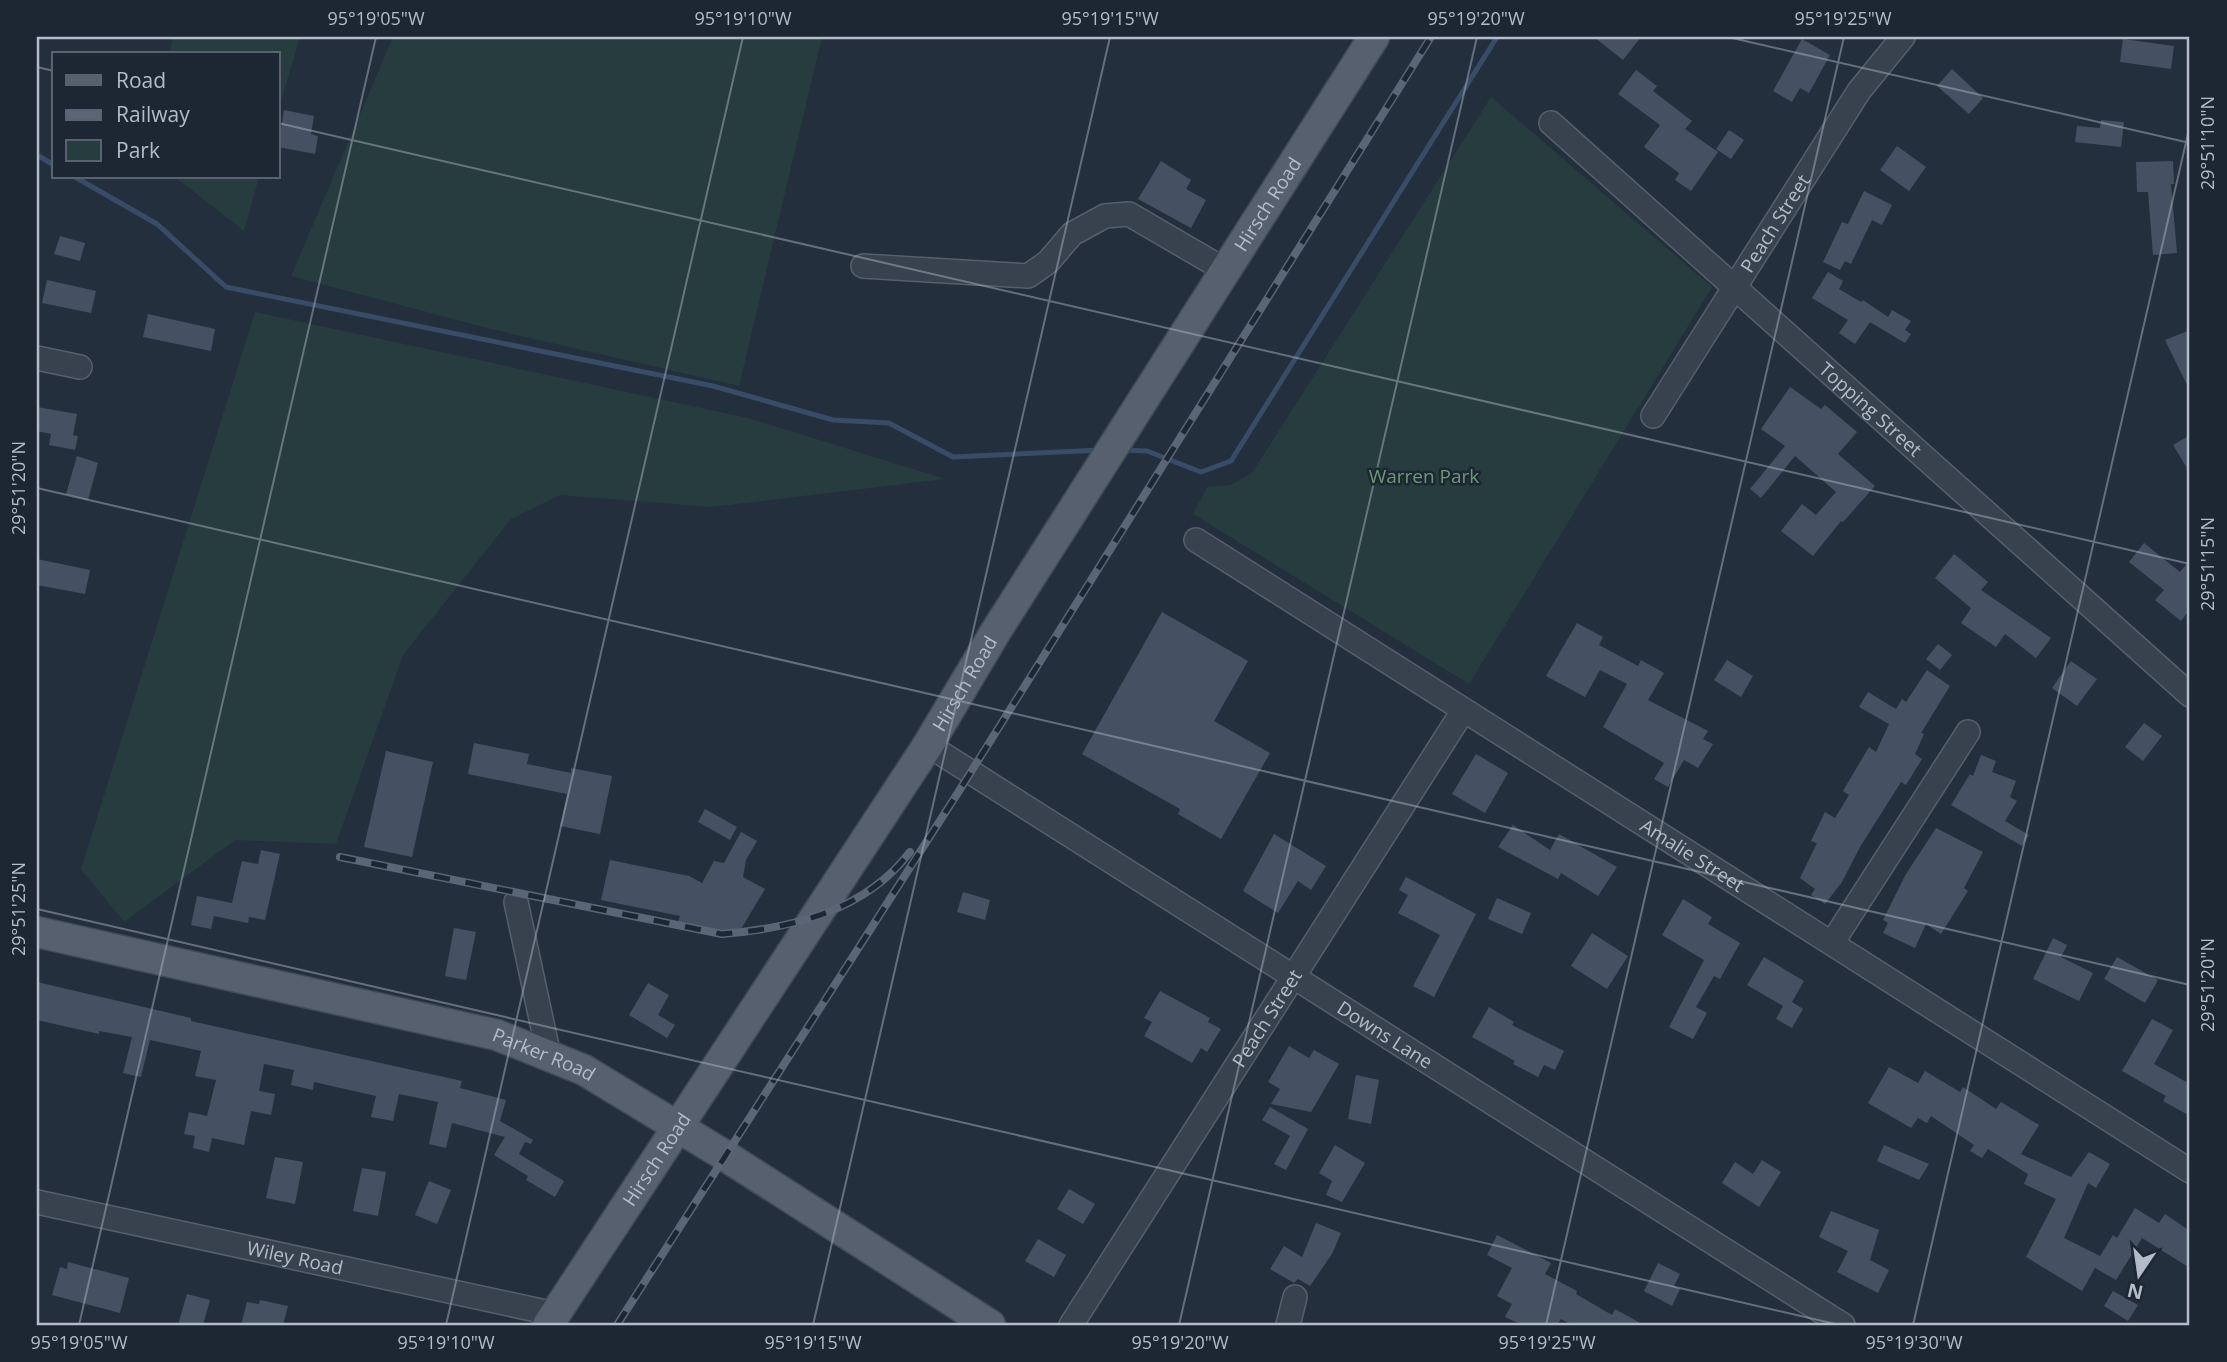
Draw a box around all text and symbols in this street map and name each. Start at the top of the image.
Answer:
text: 95°19'05"W [327,6,425,30]
text: 95°19'10"W [694,6,792,30]
text: 95°19'15"W [1061,6,1159,30]
text: 95°19'20"W [1427,6,1525,30]
text: 95°19'25"W [1794,6,1892,30]
legend [52,52,280,178]
text: Road [116,66,166,94]
text: 29°51'10"N [2195,96,2219,190]
text: Railway [116,100,190,128]
text: Park [116,136,160,164]
street label: Hirsch Road [1228,152,1307,256]
street label: Peach Street [1734,169,1816,277]
street label: Topping Street [1814,356,1928,462]
text: 29°51'20"N [6,441,30,535]
park label: Warren Park [1369,463,1479,489]
text: 29°51'15"N [2195,517,2219,611]
street label: Hirsch Road [926,631,1003,736]
street label: Amalie Street [1635,812,1750,898]
text: 29°51'25"N [6,862,30,956]
text: 29°51'20"N [2195,938,2219,1032]
street label: Peach Street [1226,964,1308,1072]
street label: Downs Lane [1332,995,1438,1075]
street label: Parker Road [489,1022,600,1087]
street label: Hirsch Road [616,1108,697,1211]
street label: Wiley Road [245,1235,346,1281]
north arrow [2104,1240,2174,1310]
text: N [2125,1277,2146,1306]
text: 95°19'05"W [30,1330,128,1354]
text: 95°19'10"W [397,1330,495,1354]
text: 95°19'15"W [764,1330,862,1354]
text: 95°19'20"W [1131,1330,1229,1354]
text: 95°19'25"W [1498,1330,1596,1354]
text: 95°19'30"W [1865,1330,1963,1354]

